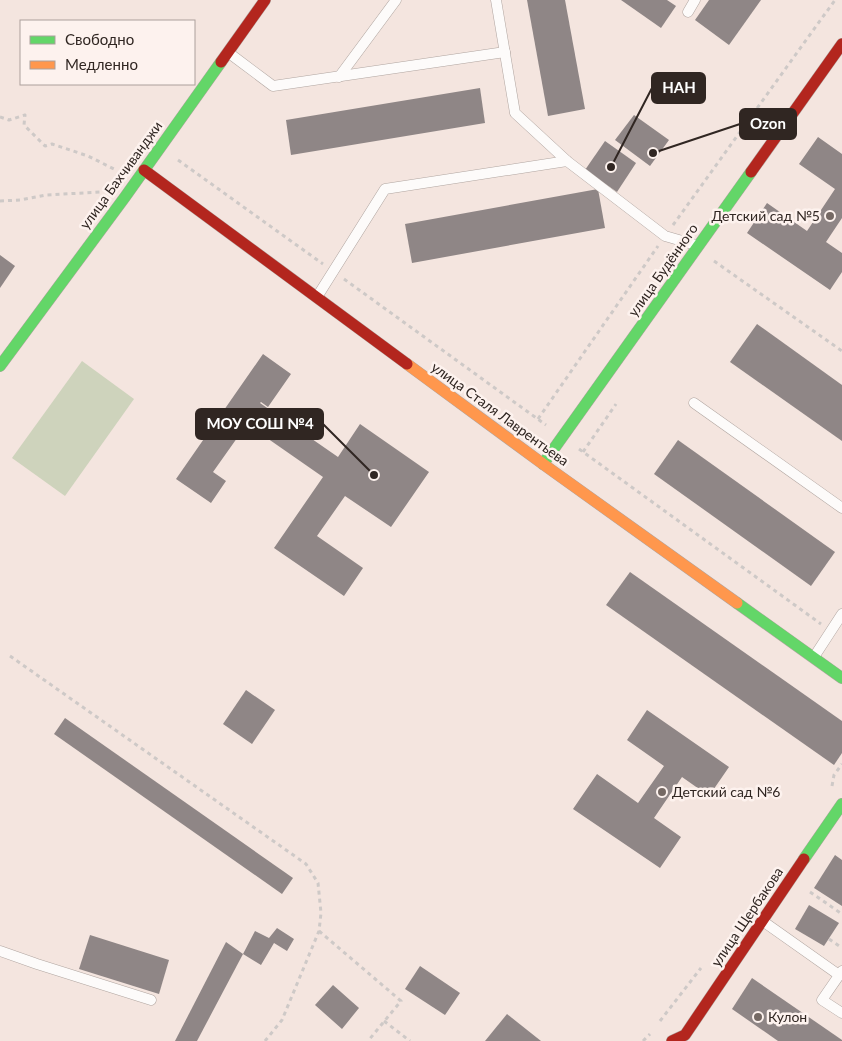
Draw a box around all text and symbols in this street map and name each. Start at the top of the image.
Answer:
legend [20,20,195,85]
text: Свободно [65,30,134,48]
text: Медленно [65,55,138,73]
callout: НАН [652,73,705,103]
text: НАН [662,78,696,96]
callout: Ozon [740,109,796,139]
text: Ozon [750,114,786,132]
street label: улица Бахчиванджи [76,117,165,232]
place label: Детский сад №5 [712,207,820,224]
marker: Детский сад №5 [824,210,836,222]
street label: улица Будённого [624,220,701,320]
street label: улица Сталя Лаврентьева [428,358,572,469]
callout: МОУ СОШ №4 [196,409,323,439]
text: МОУ СОШ №4 [206,414,314,432]
place label: Детский сад №6 [672,783,781,800]
marker: Детский сад №6 [656,786,668,798]
street label: улица Щербакова [707,864,786,970]
place label: Кулон [768,1008,807,1025]
marker: Кулон [752,1011,764,1023]

